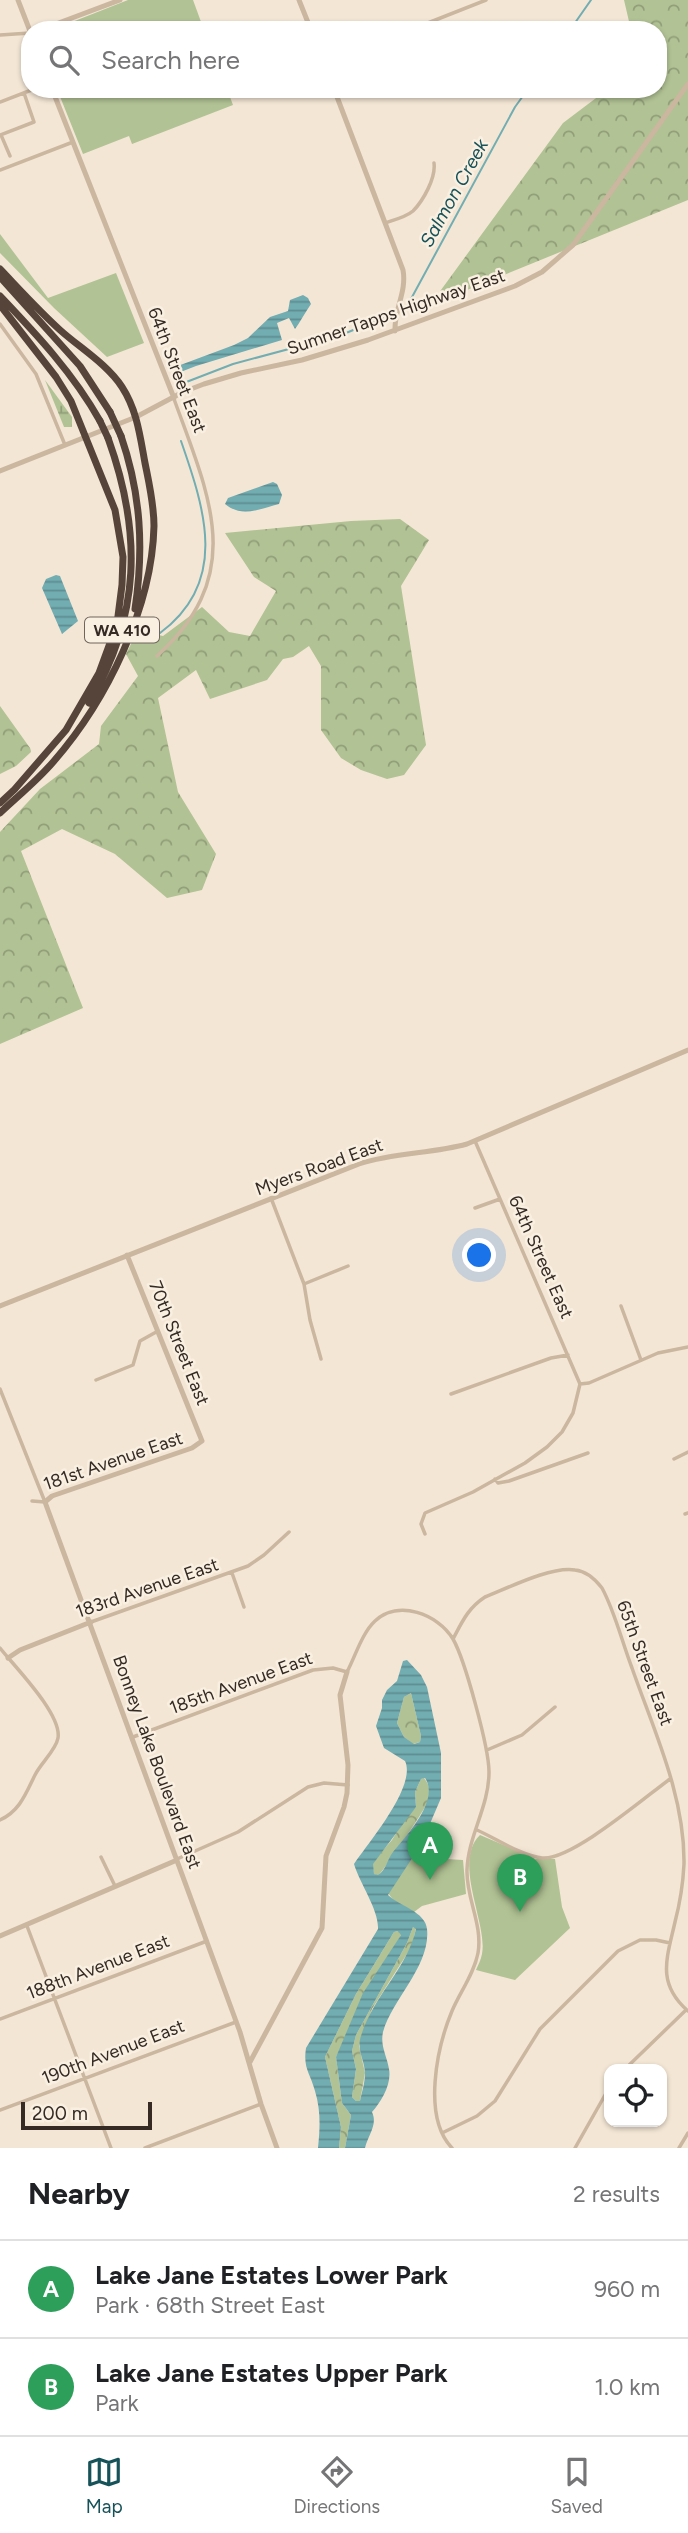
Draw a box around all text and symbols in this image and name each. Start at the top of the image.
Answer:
search box [21,21,667,98]
icon: search [45,41,83,79]
text: Search here [101,44,240,76]
water label: Salmon Creek [415,134,493,251]
street label: Sumner Tapps Highway East [284,264,508,360]
street label: 64th Street East [143,304,211,436]
road number: WA 410 [85,618,159,642]
street label: Myers Road East [252,1134,386,1200]
street label: 64th Street East [504,1192,578,1322]
your location [462,1238,496,1272]
street label: 70th Street East [144,1278,214,1409]
street label: 181st Avenue East [40,1427,186,1495]
street label: 183rd Avenue East [73,1553,222,1623]
street label: 65th Street East [612,1597,678,1729]
street label: 185th Avenue East [167,1647,316,1719]
street label: Bonney Lake Boulevard East [108,1652,206,1872]
pin: A [407,1822,453,1880]
pin: B [497,1854,543,1912]
street label: 188th Avenue East [23,1930,173,2004]
street label: 190th Avenue East [39,2015,188,2089]
map controls [604,2064,667,2127]
button: locate [604,2064,667,2127]
scale bar [21,2099,152,2131]
text: 200 m [32,2102,88,2125]
text: Nearby [28,2175,130,2212]
text: 2 results [573,2180,660,2208]
text: Lake Jane Estates Lower Park [95,2259,448,2291]
text: A [43,2275,59,2303]
text: 960 m [594,2275,660,2303]
text: Park · 68th Street East [95,2291,325,2319]
text: Lake Jane Estates Upper Park [95,2357,448,2389]
text: B [44,2373,58,2401]
text: 1.0 km [595,2373,660,2401]
text: Park [95,2389,139,2417]
tab: Map [85,2453,123,2518]
tab: Directions [293,2453,380,2518]
tab: Saved [550,2453,603,2518]

